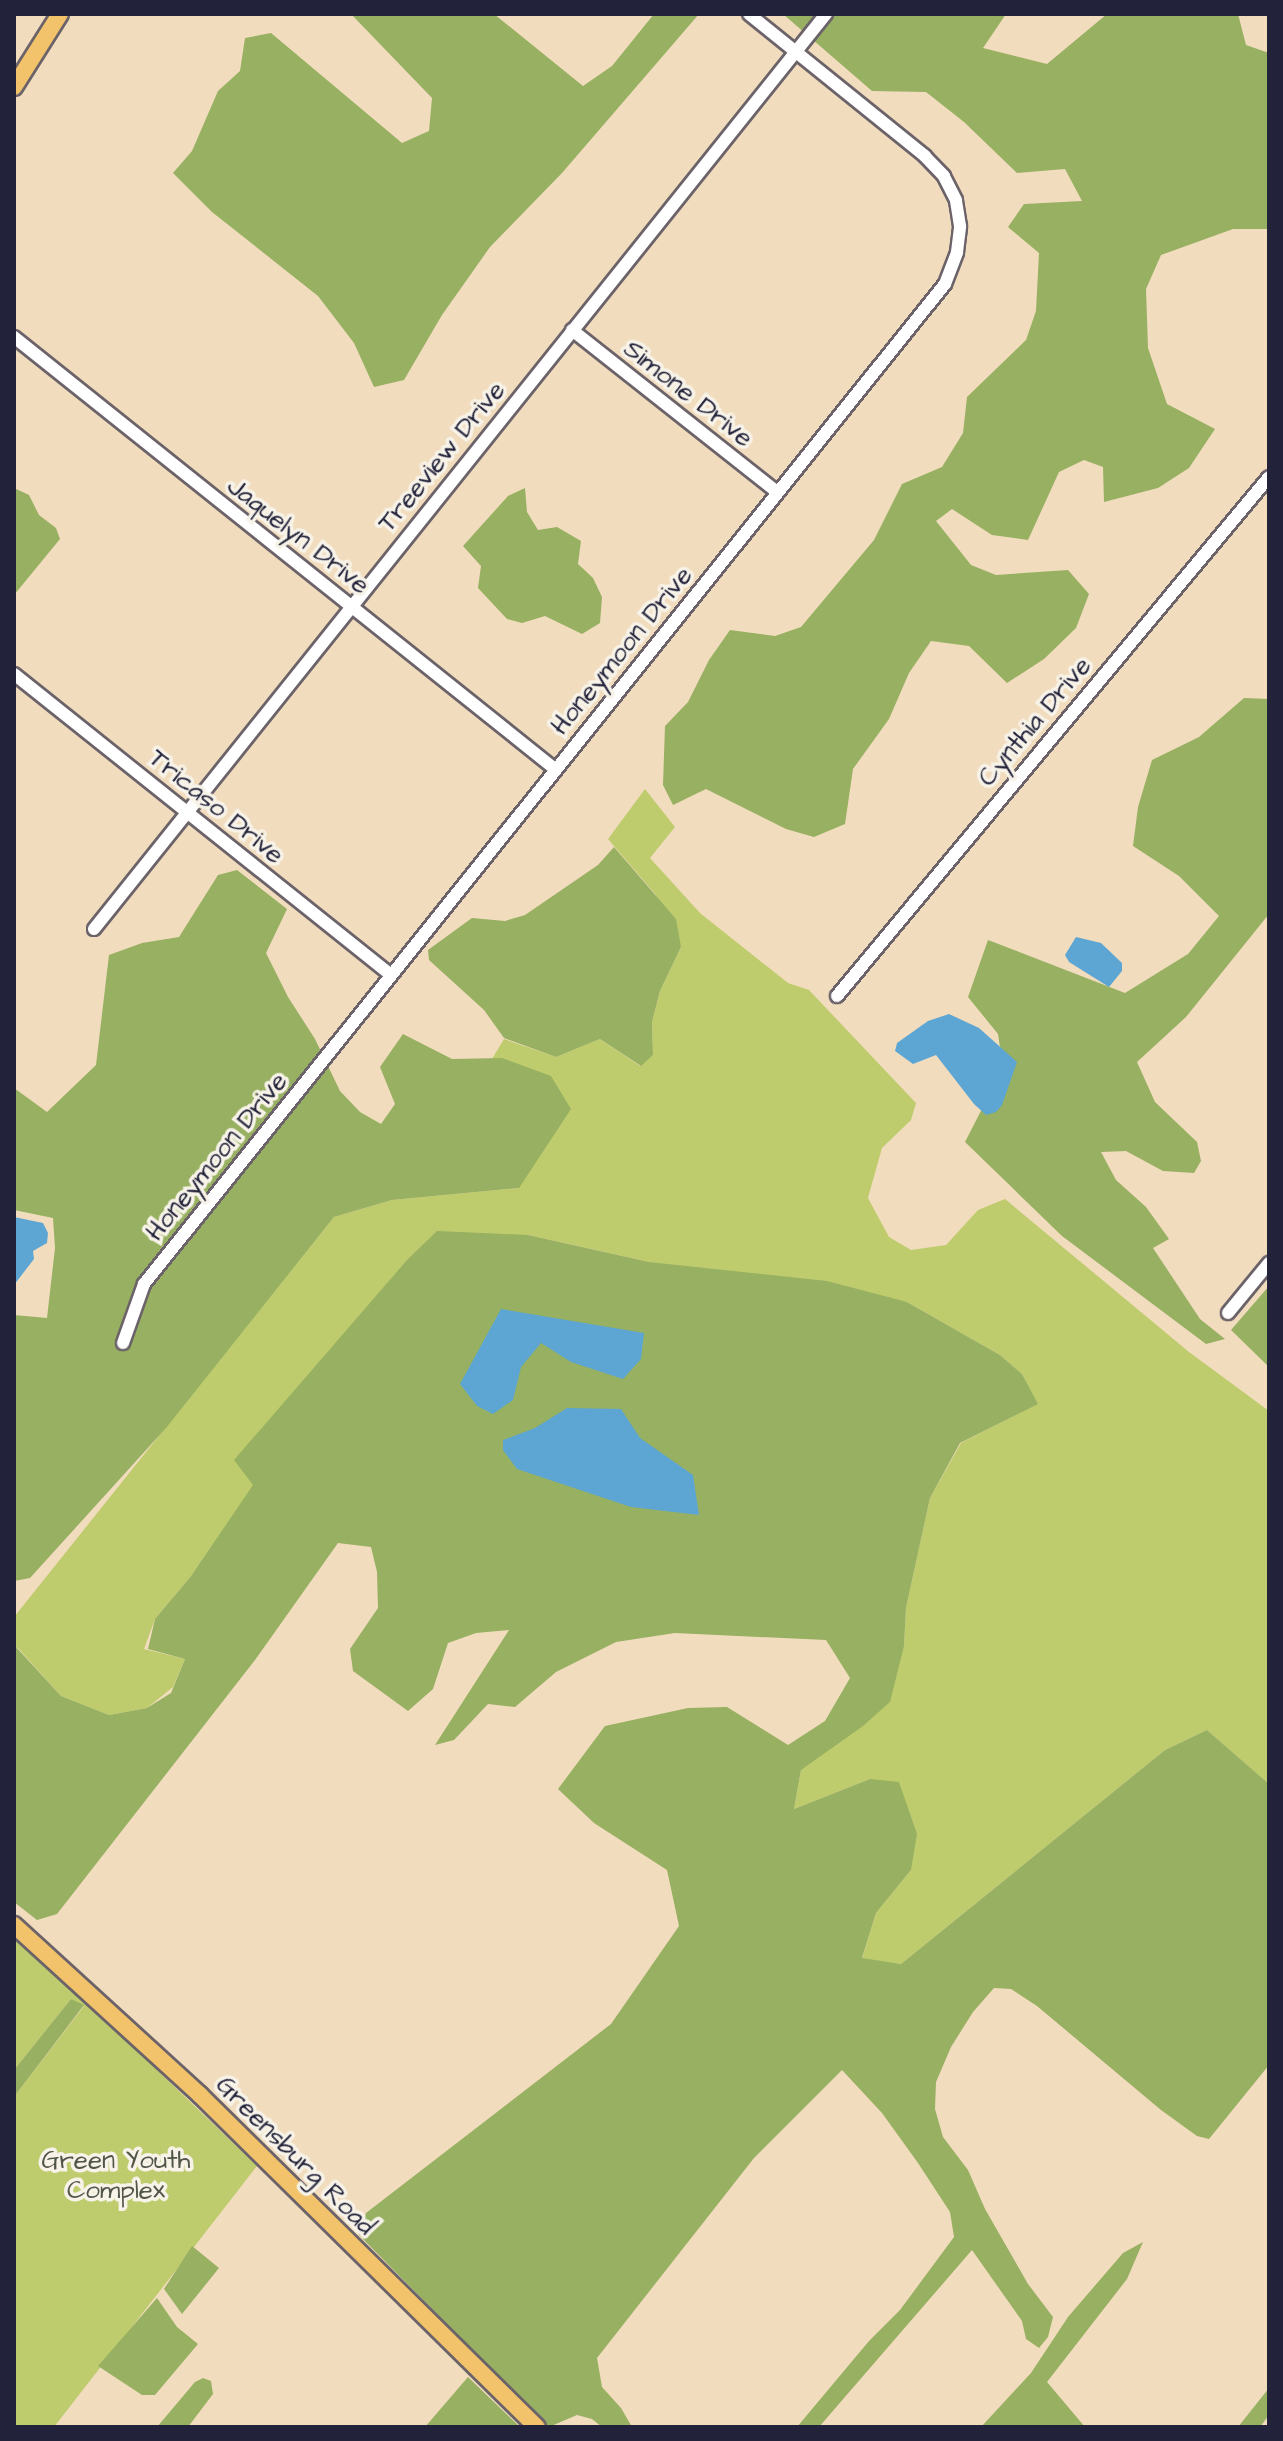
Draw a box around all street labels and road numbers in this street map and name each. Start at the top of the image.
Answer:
street label: Simone Drive [617,334,759,454]
street label: Treeview Drive [372,376,512,538]
street label: Jaquelyn Drive [221,471,375,601]
street label: Honeymoon Drive [545,561,699,741]
street label: Cynthia Drive [972,651,1098,793]
street label: Tricaso Drive [142,743,290,871]
street label: Honeymoon Drive [140,1067,294,1247]
street label: Greensburg Road [209,2070,381,2242]

